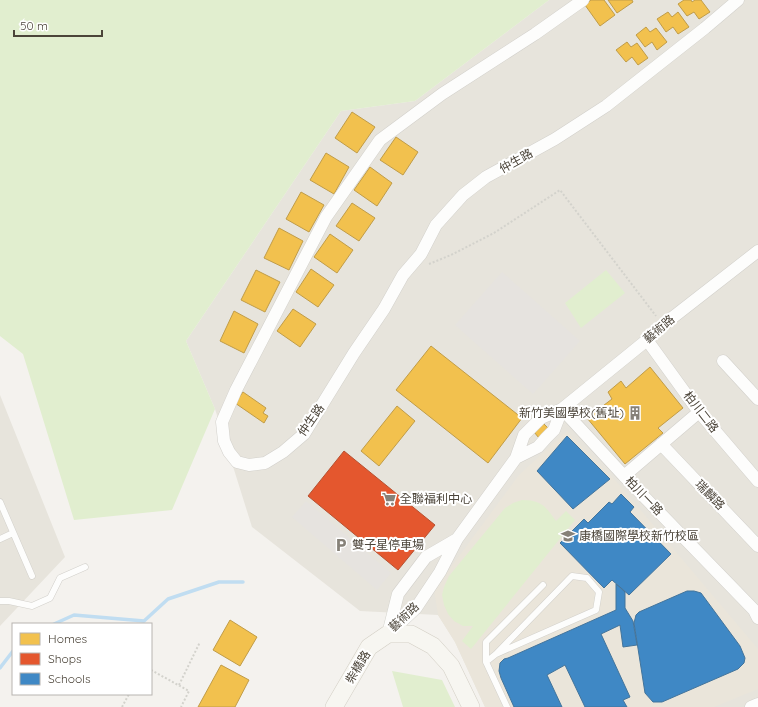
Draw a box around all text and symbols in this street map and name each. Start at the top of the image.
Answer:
scale bar [14,12,102,38]
text: 50 m [20,18,48,33]
street label: 仲生路 [496,145,535,176]
street label: 藝術路 [640,311,677,346]
street label: 柏川二路 [681,388,722,435]
street label: 仲生路 [294,401,327,439]
place label: 新竹美國學校(舊址) [519,405,624,420]
building icon: 新竹美國學校(舊址) [627,405,643,421]
street label: 柏川一路 [622,473,666,518]
street label: 瑞麟路 [692,476,728,513]
supermarket icon: 全聯福利中心 [381,491,397,507]
place label: 全聯福利中心 [400,491,472,506]
school or university icon: 康橋國際學校新竹校區 [560,528,576,544]
place label: 康橋國際學校新竹校區 [579,528,699,543]
parking icon: 雙子星停車場 [333,537,349,553]
place label: 雙子星停車場 [352,537,424,552]
street label: 藝術路 [385,599,422,634]
legend [12,623,152,695]
text: Homes [48,631,88,646]
street label: 柴橋路 [342,647,373,686]
text: Shops [48,651,82,666]
text: Schools [48,671,91,686]

